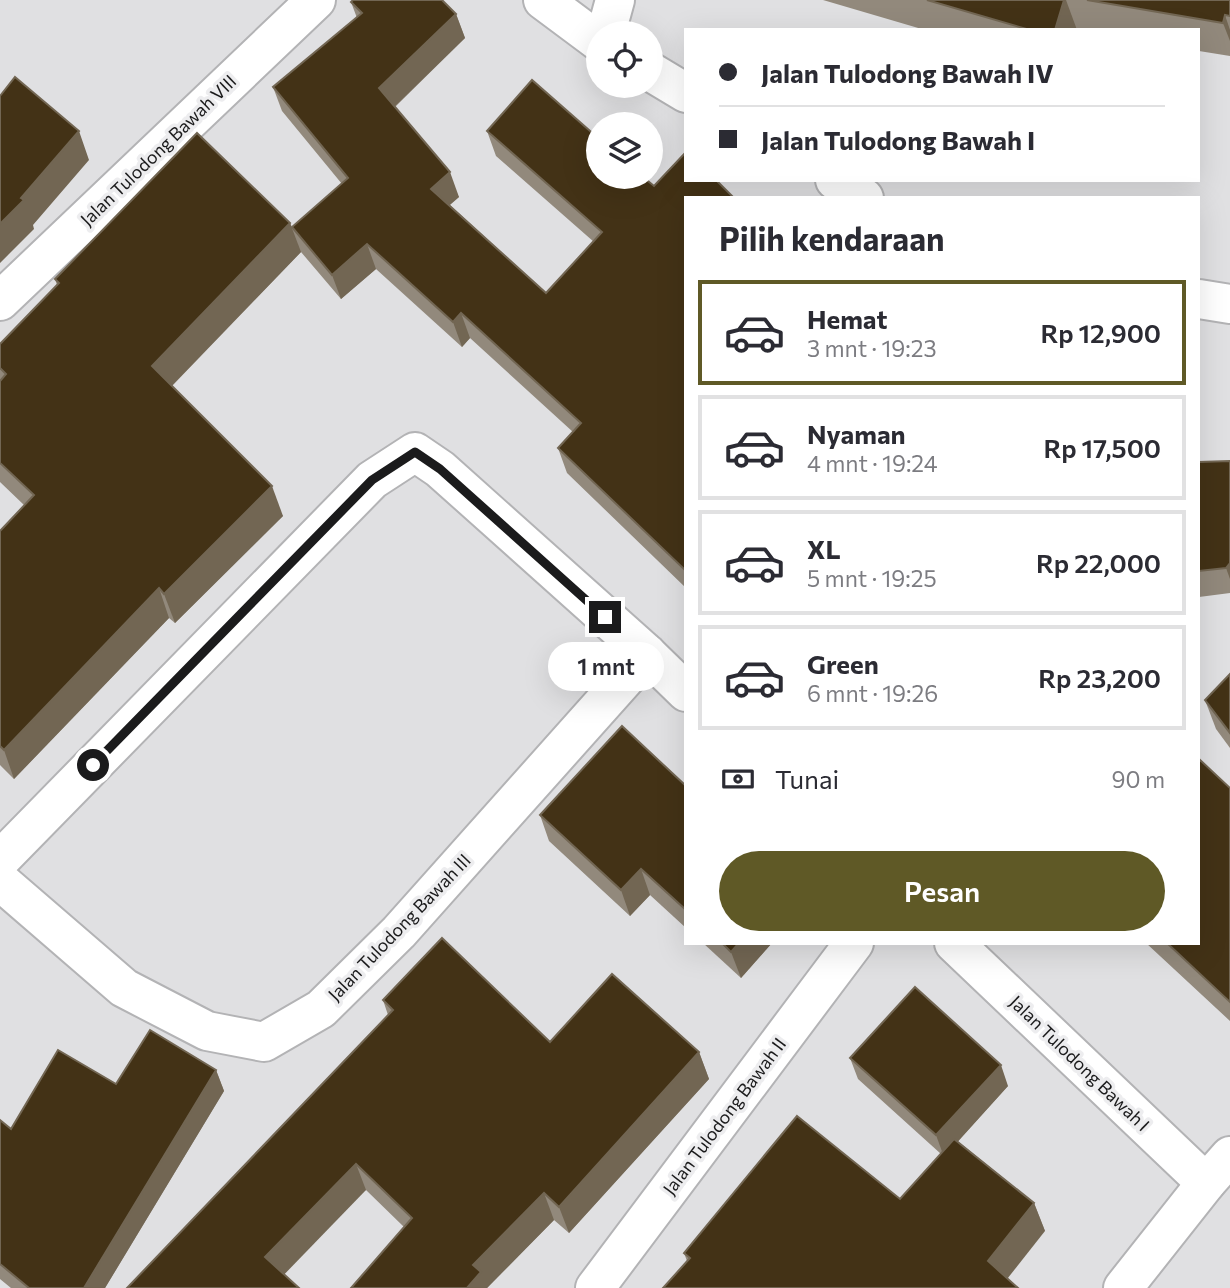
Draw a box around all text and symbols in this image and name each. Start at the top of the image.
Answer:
map controls [586,21,663,189]
button: locate [586,21,663,98]
text: Jalan Tulodong Bawah IV [761,57,1054,88]
street label: Jalan Tulodong Bawah VIII [75,70,241,230]
button: layers [586,112,663,189]
text: Jalan Tulodong Bawah I [761,124,1035,155]
text: Pilih kendaraan [719,218,945,258]
icon: car [723,301,786,364]
text: Hemat [807,303,888,334]
text: Rp 12,900 [1040,317,1161,348]
text: 3 mnt · 19:23 [807,334,937,362]
icon: car [723,416,786,479]
text: Nyaman [807,418,906,449]
text: Rp 17,500 [1043,432,1161,463]
text: 4 mnt · 19:24 [807,449,938,477]
icon: car [723,531,786,594]
text: XL [807,533,841,564]
text: Rp 22,000 [1036,547,1161,578]
text: 5 mnt · 19:25 [807,564,937,592]
route end [589,601,621,633]
callout: 1 mnt [547,642,663,690]
icon: car [723,646,786,709]
text: Green [807,648,879,679]
text: 1 mnt [577,652,635,680]
text: Rp 23,200 [1038,662,1161,693]
text: 6 mnt · 19:26 [807,679,938,707]
route start [77,749,109,781]
icon: cash [719,760,757,798]
text: Tunai [775,763,839,794]
text: 90 m [1112,765,1165,793]
street label: Jalan Tulodong Bawah III [323,849,475,1005]
button: Pesan [719,851,1165,931]
street label: Jalan Tulodong Bawah I [1006,991,1154,1135]
street label: Jalan Tulodong Bawah II [658,1033,790,1199]

